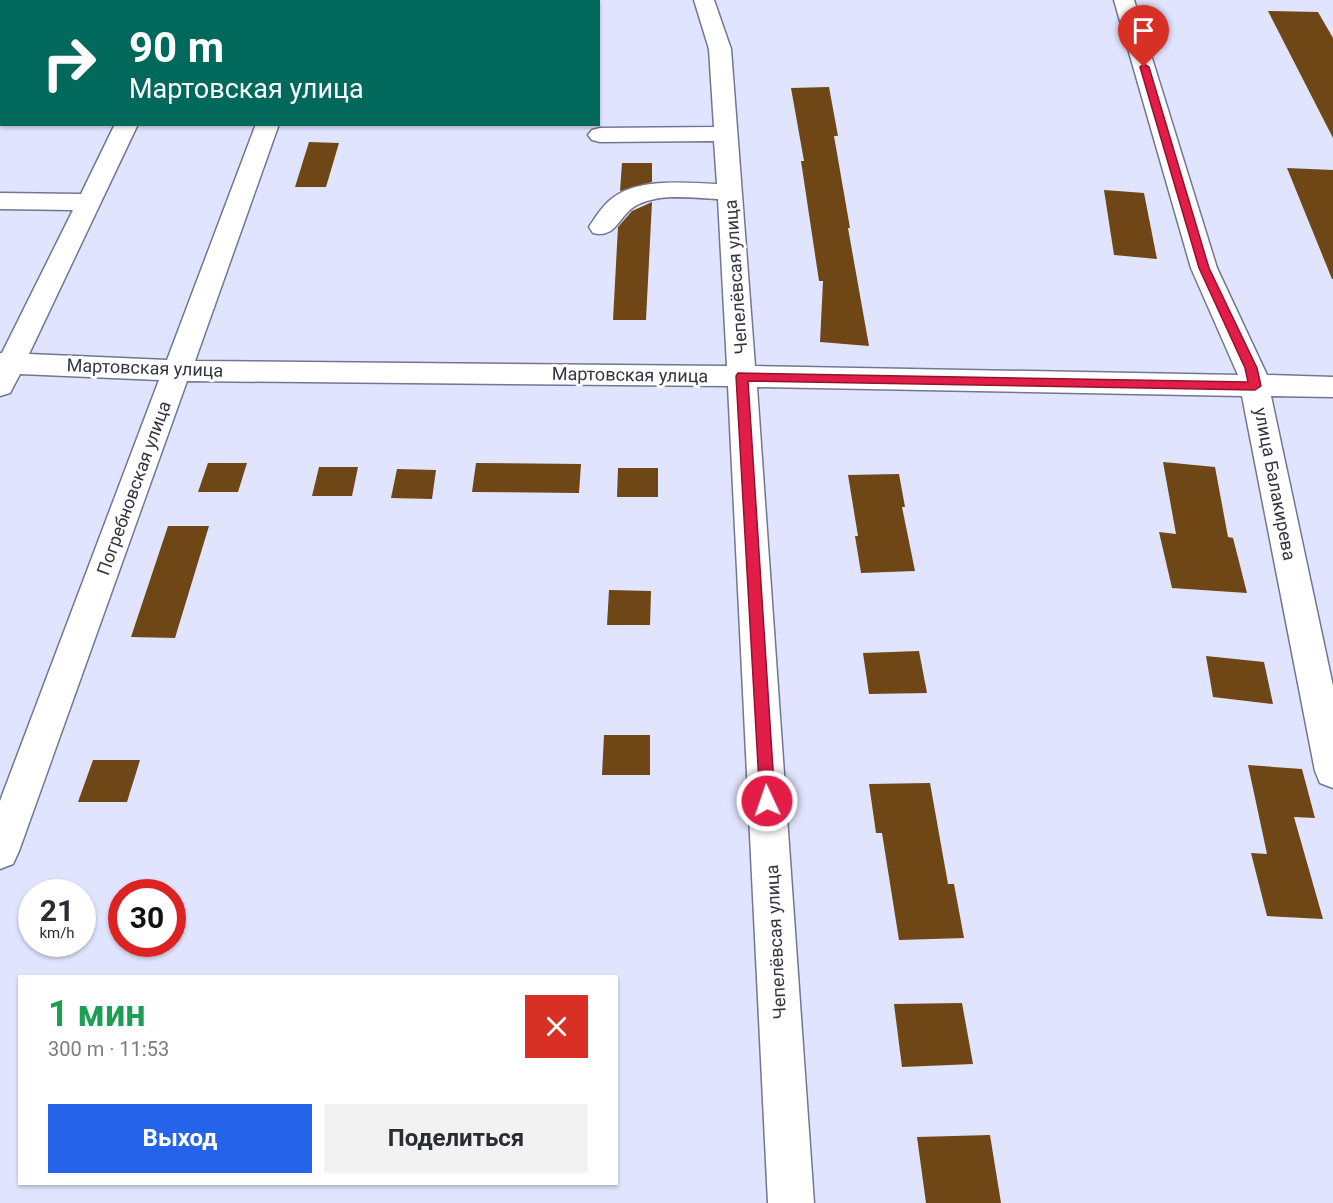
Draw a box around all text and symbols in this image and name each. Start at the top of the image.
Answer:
pin [1118,5,1169,67]
icon: arrive [1127,14,1160,47]
text: 90 m [129,23,224,72]
icon: right [30,24,108,102]
text: Мартовская улица [129,73,364,105]
street label: Чепелёвсая улица [720,199,751,355]
street label: Мартовская улица [66,354,224,381]
street label: Мартовская улица [552,363,708,386]
street label: Погребновская улица [92,398,175,578]
street label: улица Балакирева [1250,406,1301,562]
position arrow [735,769,799,833]
street label: Чепелёвсая улица [761,864,790,1020]
speed limit sign: 30 [108,879,186,957]
text: 21 [40,893,74,928]
text: km/h [39,924,75,942]
text: 1 мин [48,993,146,1035]
button: close [525,995,588,1058]
text: 300 m · 11:53 [48,1037,169,1061]
button: Выход [48,1104,312,1173]
button: Поделиться [324,1104,588,1173]

